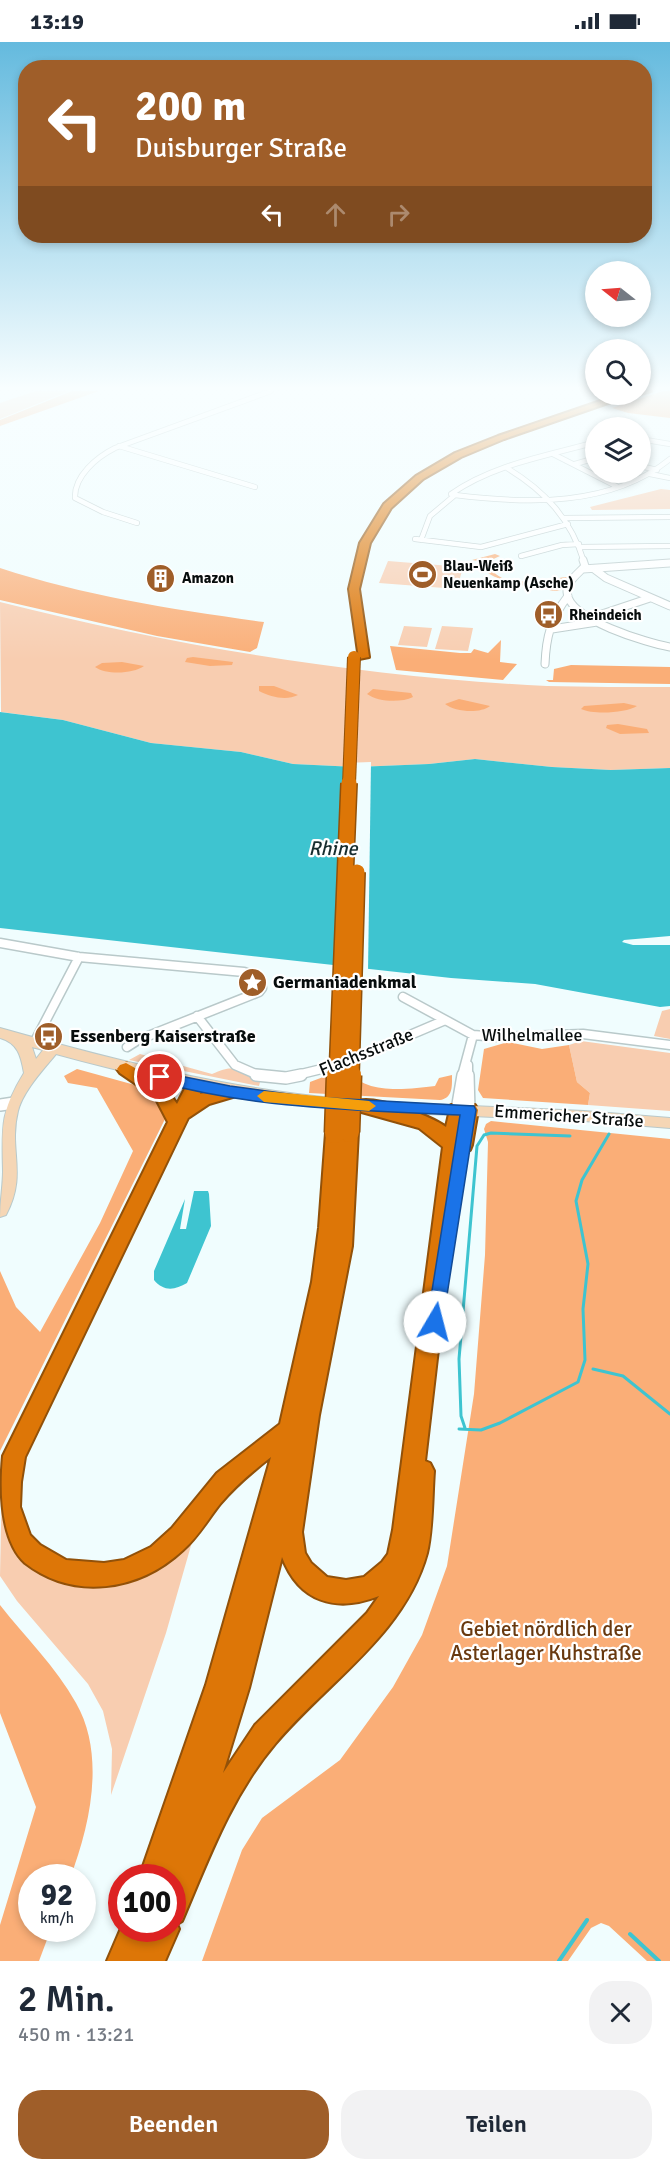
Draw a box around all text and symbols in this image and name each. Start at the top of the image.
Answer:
text: 13:19 [30,8,84,35]
text: 200 m [135,81,246,132]
icon: left [36,84,114,162]
text: Duisburger Straße [135,132,347,165]
icon: left [256,198,289,231]
icon: ahead [319,198,352,231]
icon: right [382,198,415,231]
north arrow [585,261,651,327]
map controls [585,261,651,483]
button: search [585,339,651,405]
button: layers [585,417,651,483]
place label: Blau-Weiß Neuenkamp (Asche) [443,557,574,592]
sports icon: Blau-Weiß Neuenkamp (Asche) [406,559,438,591]
building icon: Amazon [145,562,177,594]
place label: Amazon [182,569,234,587]
bus stop icon: Rheindeich [532,599,564,631]
place label: Rheindeich [569,606,642,624]
water label: Rhine [308,836,359,861]
place icon: Germaniadenkmal [236,966,268,998]
place label: Germaniadenkmal [273,971,417,993]
bus stop icon: Essenberg Kaiserstraße [33,1020,65,1052]
street label: Flachsstraße [316,1023,416,1081]
street label: Wilhelmallee [481,1024,583,1046]
place label: Essenberg Kaiserstraße [70,1025,256,1047]
pin [134,1051,185,1102]
icon: arrive [143,1060,176,1093]
street label: Emmericher Straße [494,1100,644,1132]
position arrow [403,1290,467,1354]
park label: Gebiet nördlich der Asterlager Kuhstraße [450,1616,642,1666]
speed limit sign: 100 [108,1864,186,1942]
text: 92 [41,1877,73,1914]
text: km/h [40,1909,74,1927]
text: 2 Min. [18,1977,115,2022]
button: close [589,1981,652,2044]
text: 450 m · 13:21 [18,2022,134,2047]
button: Beenden [18,2090,329,2159]
button: Teilen [341,2090,652,2159]

